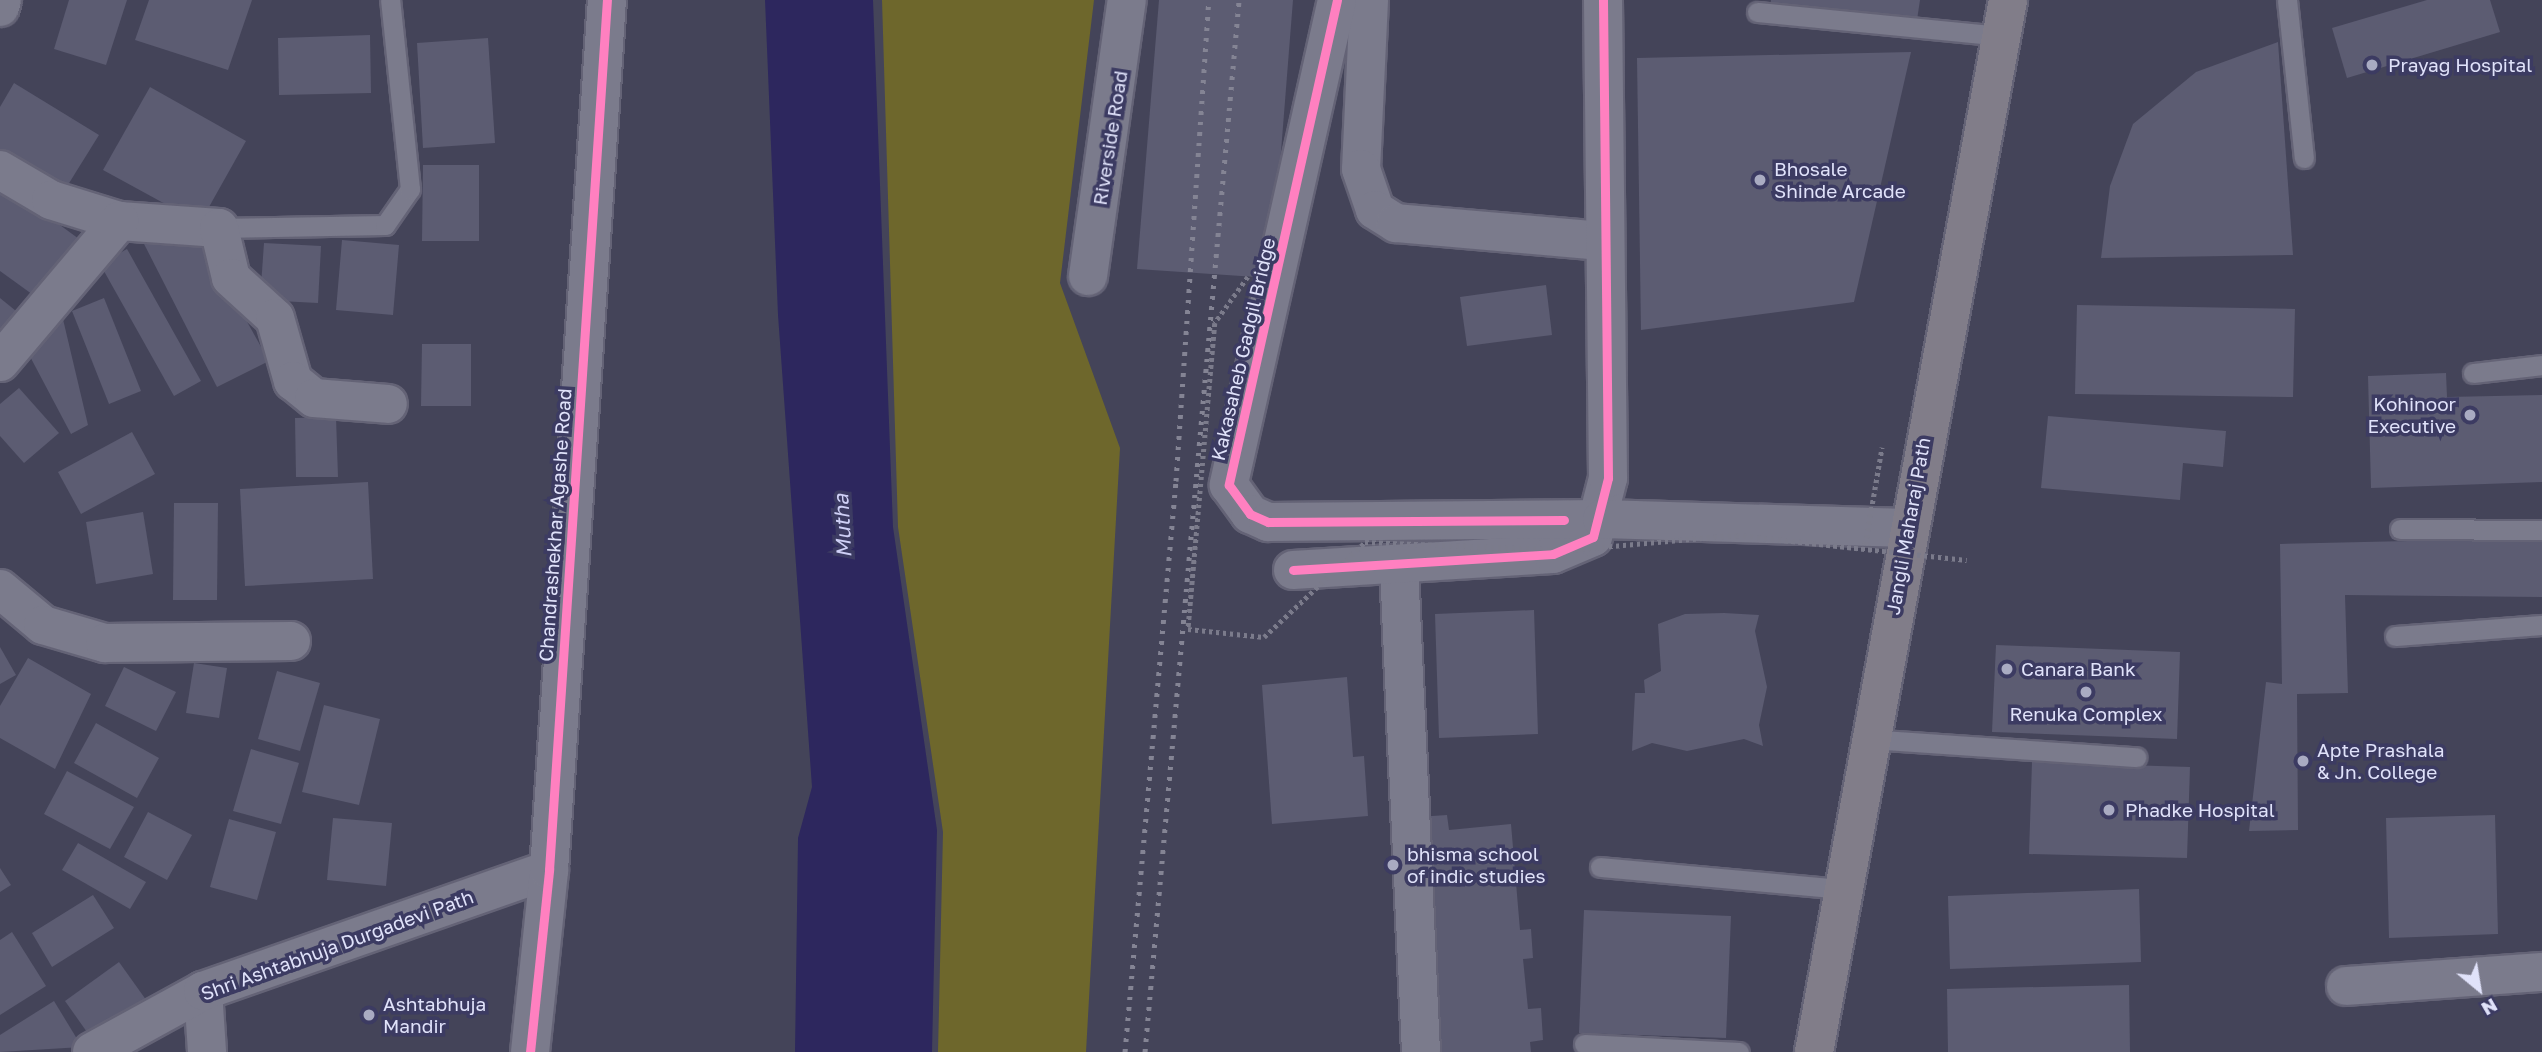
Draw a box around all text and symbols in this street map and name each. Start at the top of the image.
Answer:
place label: Prayag Hospital [2388,54,2532,76]
marker: Prayag Hospital [2362,55,2382,75]
street label: Riverside Road [1088,69,1132,207]
place label: Bhosale Shinde Arcade [1774,158,1906,202]
marker: Bhosale Shinde Arcade [1752,172,1768,188]
street label: Kakasaheb Gadgil Bridge [1206,235,1280,463]
street label: Chandrashekhar Agashe Road [534,388,576,662]
place label: Kohinoor Executive [2367,393,2456,437]
marker: Kohinoor Executive [2462,407,2478,423]
street label: Jangli Maharaj Path [1881,435,1935,617]
water label: Mutha [828,493,856,559]
place label: Canara Bank [2021,658,2136,680]
marker: Canara Bank [1999,661,2015,677]
marker: Renuka Complex [2078,684,2094,700]
place label: Renuka Complex [2010,703,2162,725]
place label: Apte Prashala & Jn. College [2317,739,2444,783]
marker: Apte Prashala & Jn. College [2295,753,2311,769]
place label: Phadke Hospital [2125,799,2275,821]
marker: Phadke Hospital [2099,800,2119,820]
place label: bhisma school of indic studies [1407,843,1546,887]
marker: bhisma school of indic studies [1385,857,1401,873]
street label: Shri Ashtabhuja Durgadevi Path [198,885,476,1005]
north arrow [2444,954,2514,1024]
place label: Ashtabhuja Mandir [383,993,486,1037]
text: N [2478,994,2502,1021]
marker: Ashtabhuja Mandir [361,1007,377,1023]

